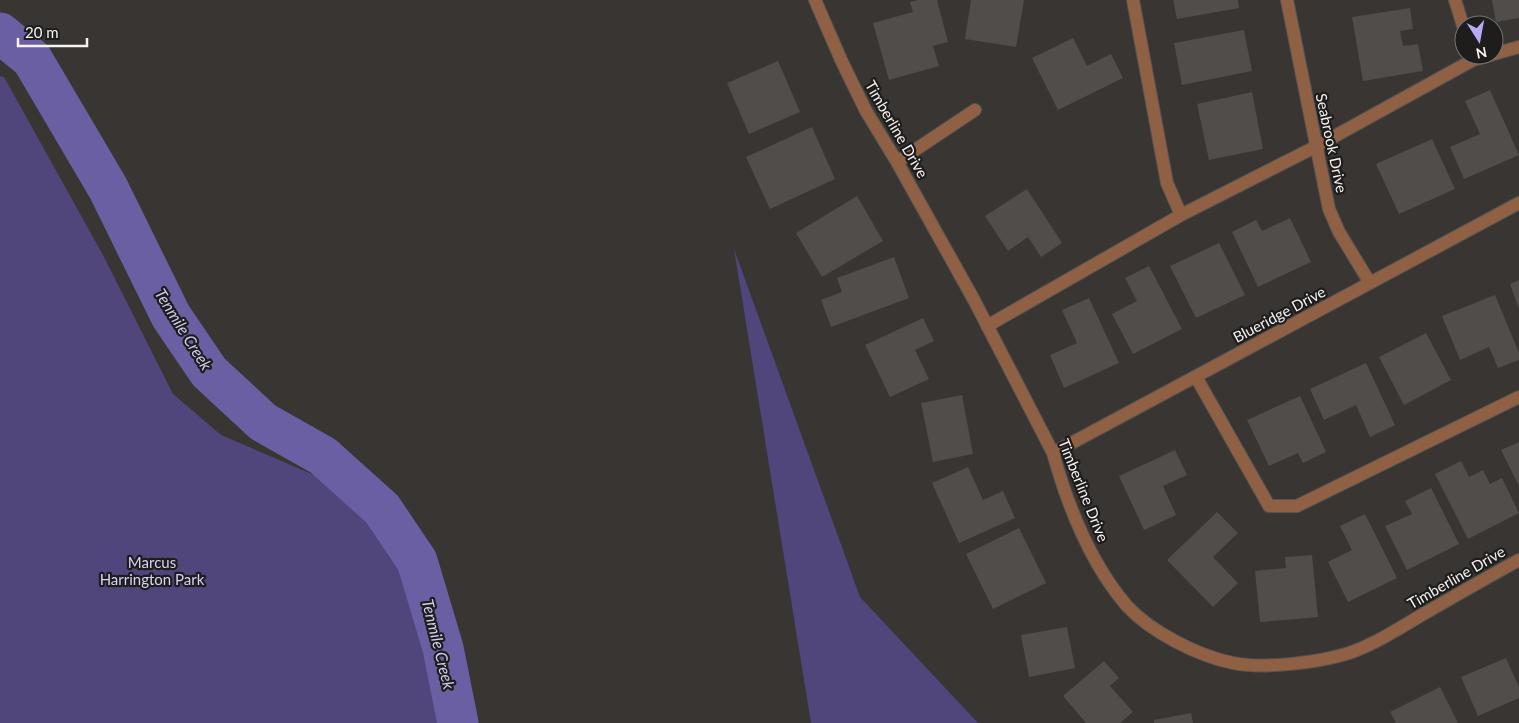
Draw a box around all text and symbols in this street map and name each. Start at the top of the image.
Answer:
scale bar [18,15,86,47]
north arrow [1454,15,1504,65]
text: 20 m [25,23,59,41]
text: N [1475,44,1488,63]
street label: Timberline Drive [862,77,932,181]
street label: Seabrook Drive [1313,92,1351,194]
street label: Blueridge Drive [1230,282,1328,346]
water label: Tenmile Creek [151,285,217,374]
street label: Timberline Drive [1055,436,1113,544]
street label: Timberline Drive [1404,542,1508,612]
park label: Marcus Harrington Park [100,553,205,588]
water label: Tenmile Creek [419,597,459,692]

